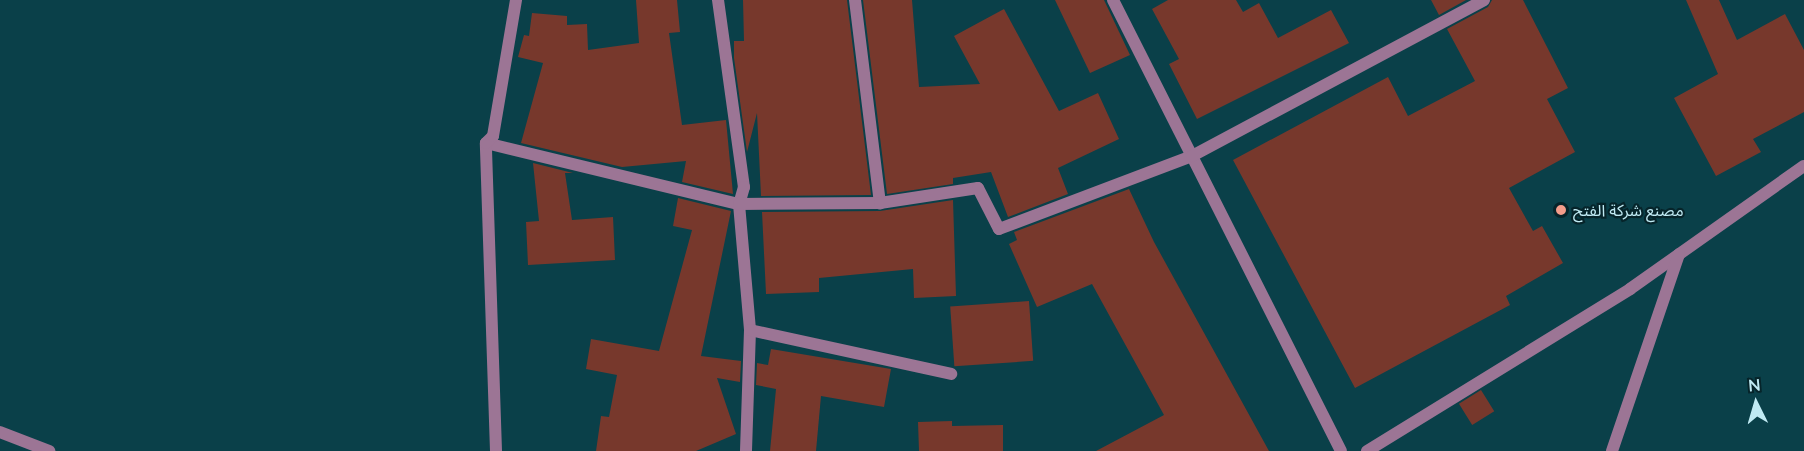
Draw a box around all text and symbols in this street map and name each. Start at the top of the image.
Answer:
place label: مصنع شركة الفتح [1573,200,1684,220]
marker: مصنع شركة الفتح [1554,203,1568,217]
north arrow [1726,373,1786,433]
text: N [1747,375,1761,395]

